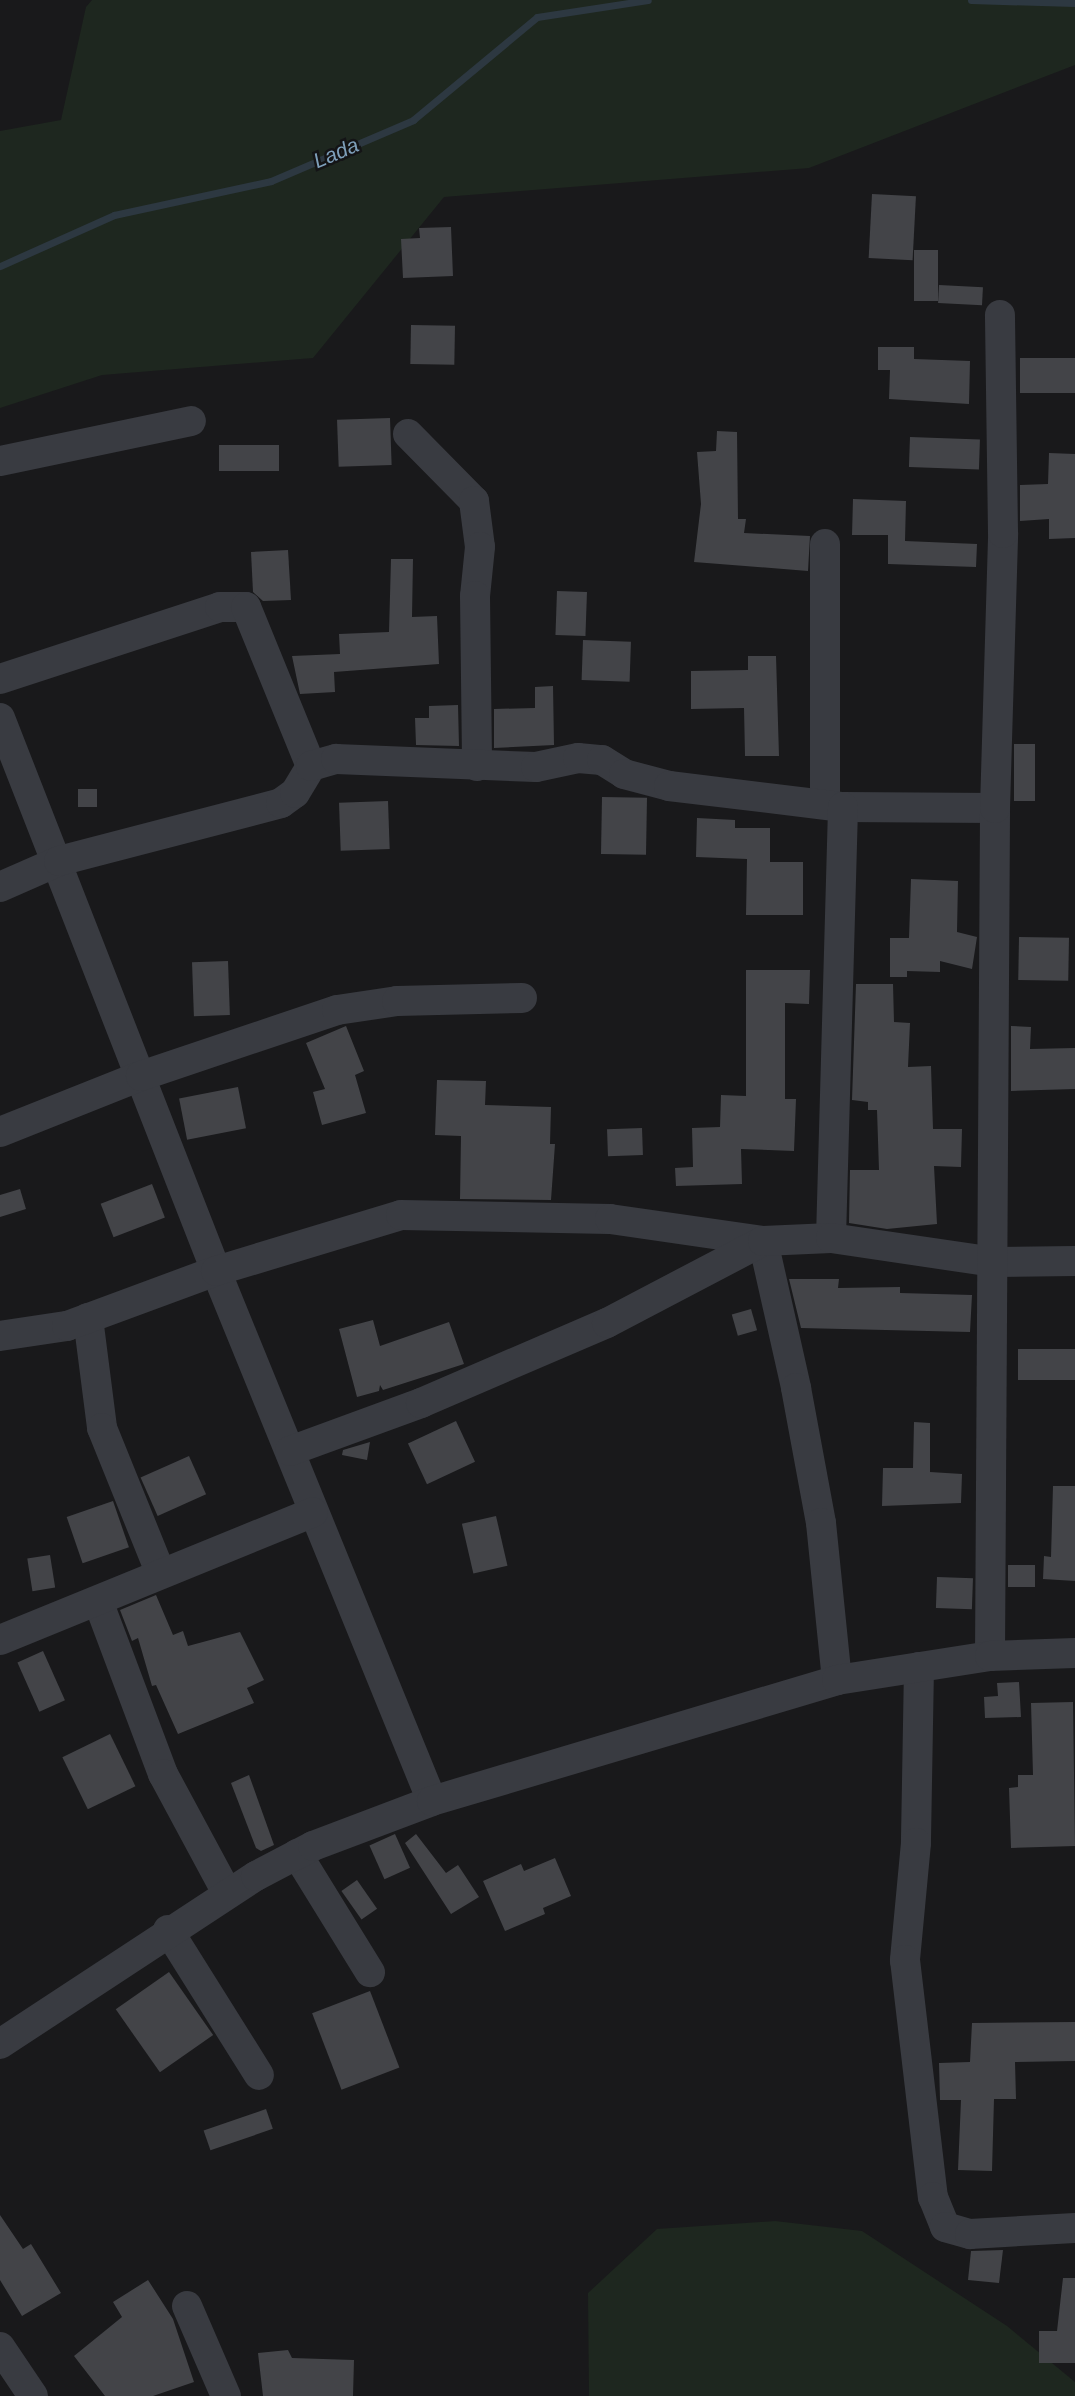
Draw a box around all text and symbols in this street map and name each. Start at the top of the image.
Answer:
water label: Lada [310,132,362,174]

